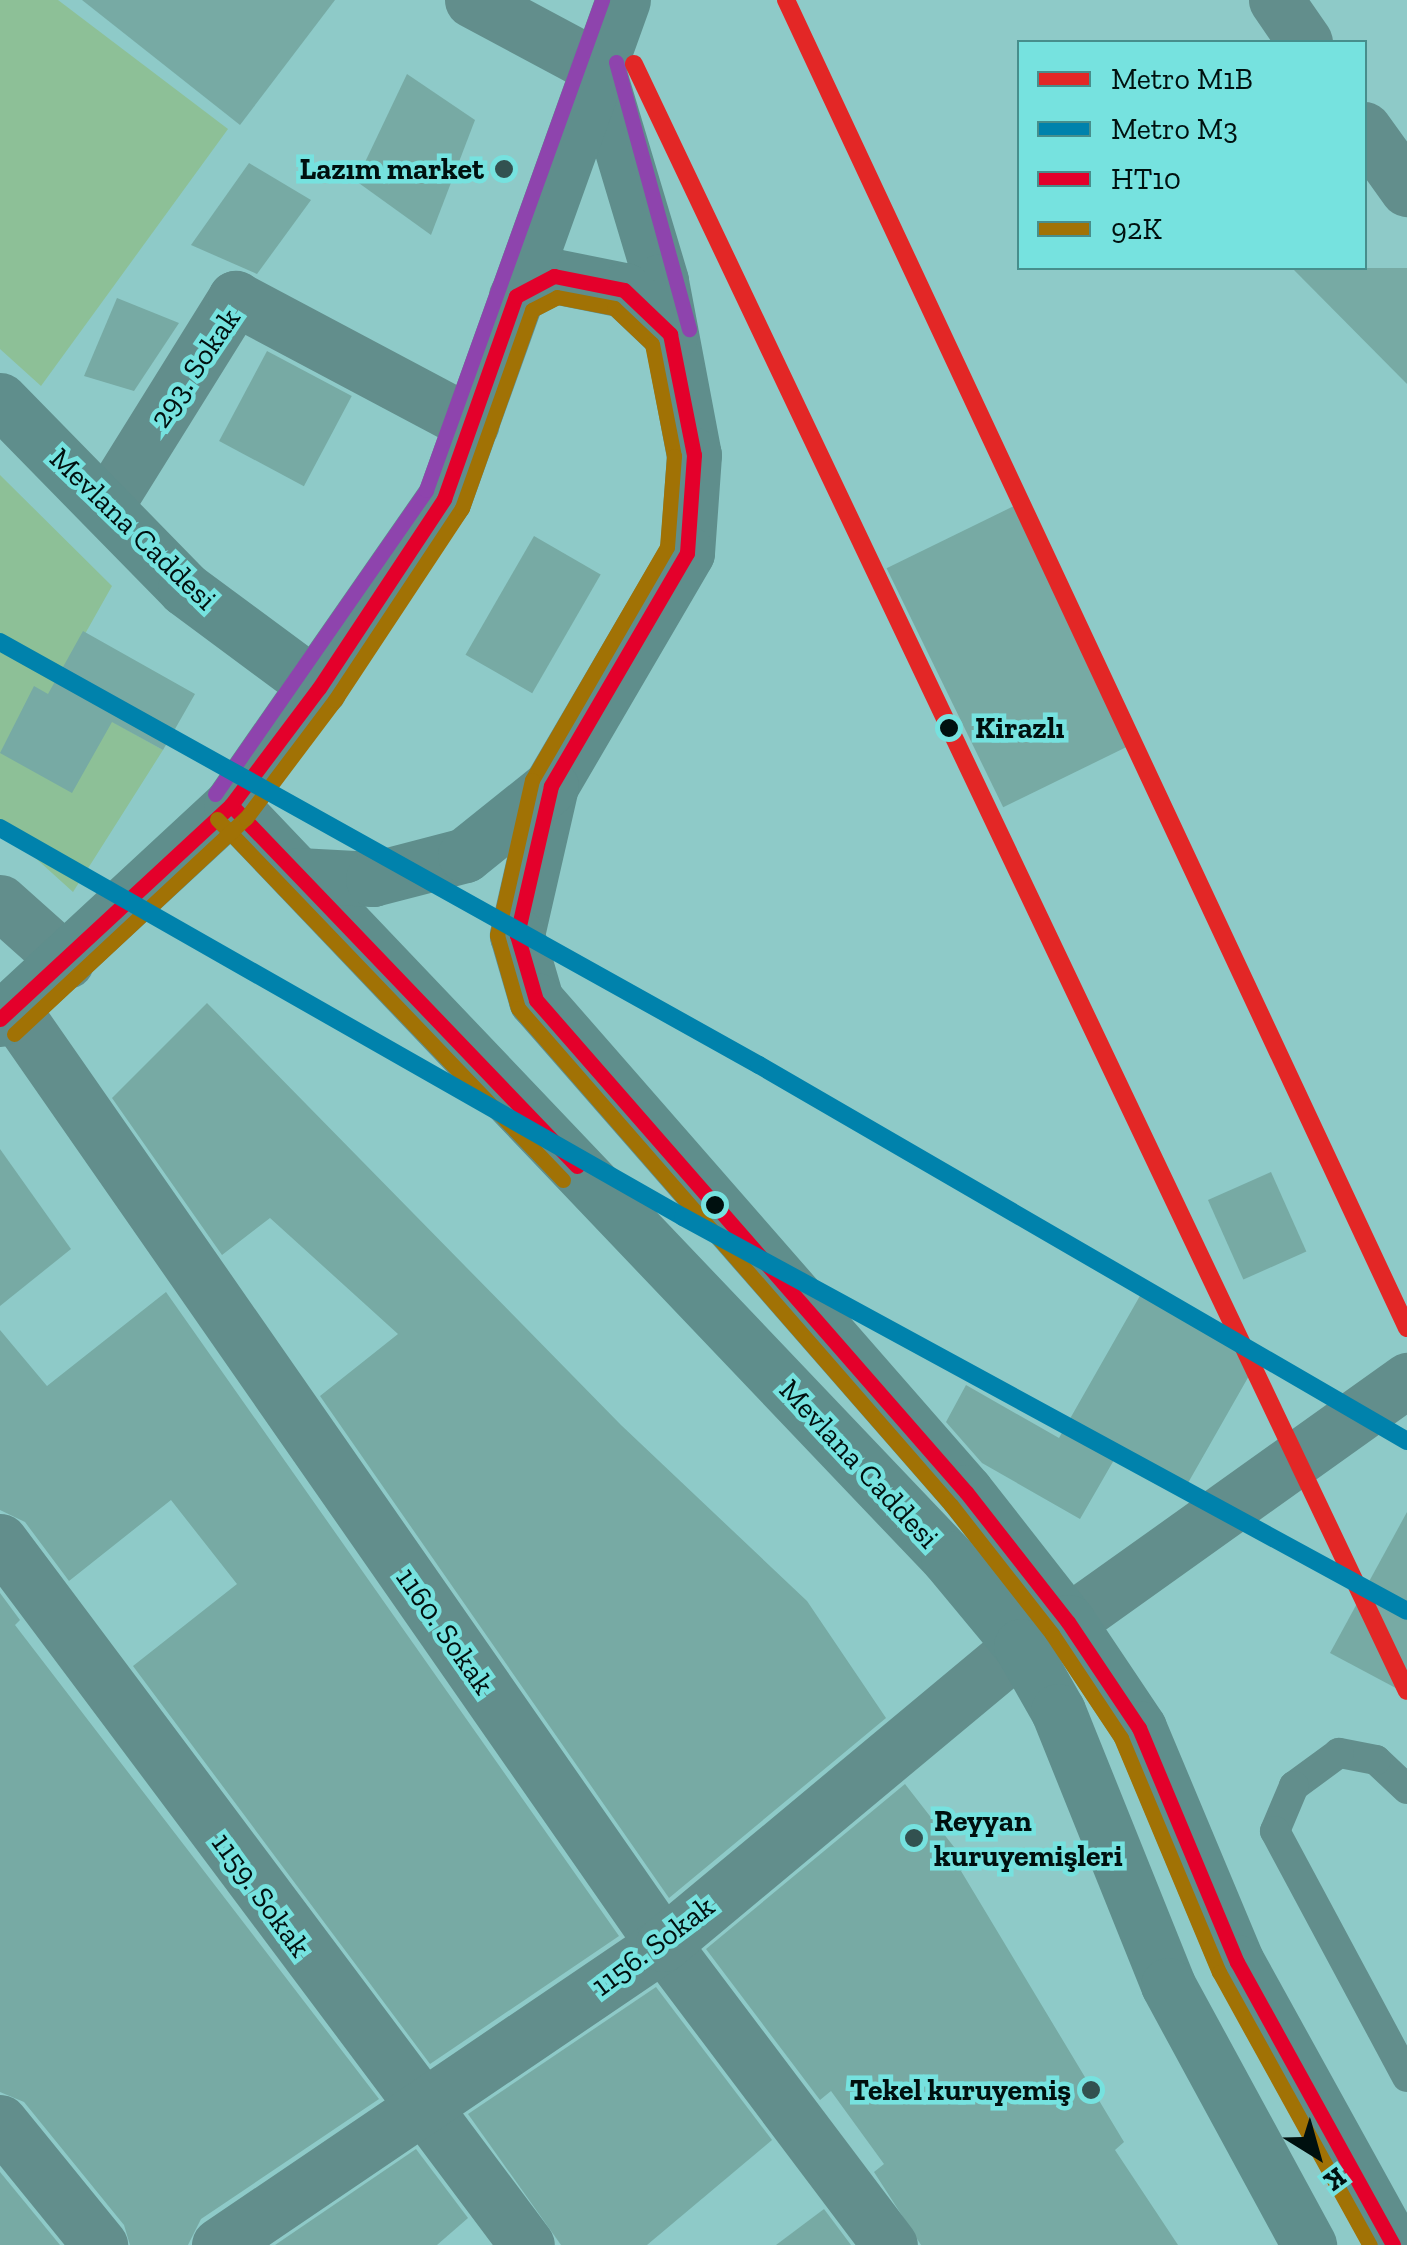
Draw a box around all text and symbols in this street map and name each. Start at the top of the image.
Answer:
legend [1017,40,1367,270]
text: Metro M1B [1111,61,1253,97]
text: Metro M3 [1111,111,1238,147]
place label: Lazım market [300,151,484,187]
marker: Lazım market [493,158,515,180]
text: HT10 [1111,161,1181,197]
text: 92K [1111,211,1162,247]
street label: 293. Sokak [142,301,248,435]
street label: Mevlana Caddesi [42,440,224,618]
place label: Kirazlı [975,710,1064,746]
marker: Kirazlı [932,711,966,745]
unlabelled marker [705,1195,725,1215]
street label: Mevlana Caddesi [772,1372,946,1556]
street label: 1160. Sokak [388,1561,502,1701]
place label: Reyyan kuruyemişleri [934,1803,1123,1874]
street label: 1159. Sokak [204,1826,318,1964]
marker: Reyyan kuruyemişleri [903,1827,925,1849]
street label: 1156. Sokak [585,1888,721,2004]
place label: Tekel kuruyemiş [850,2072,1071,2108]
marker: Tekel kuruyemiş [1080,2079,1102,2101]
north arrow [1267,2105,1367,2205]
text: K [1318,2161,1353,2198]

